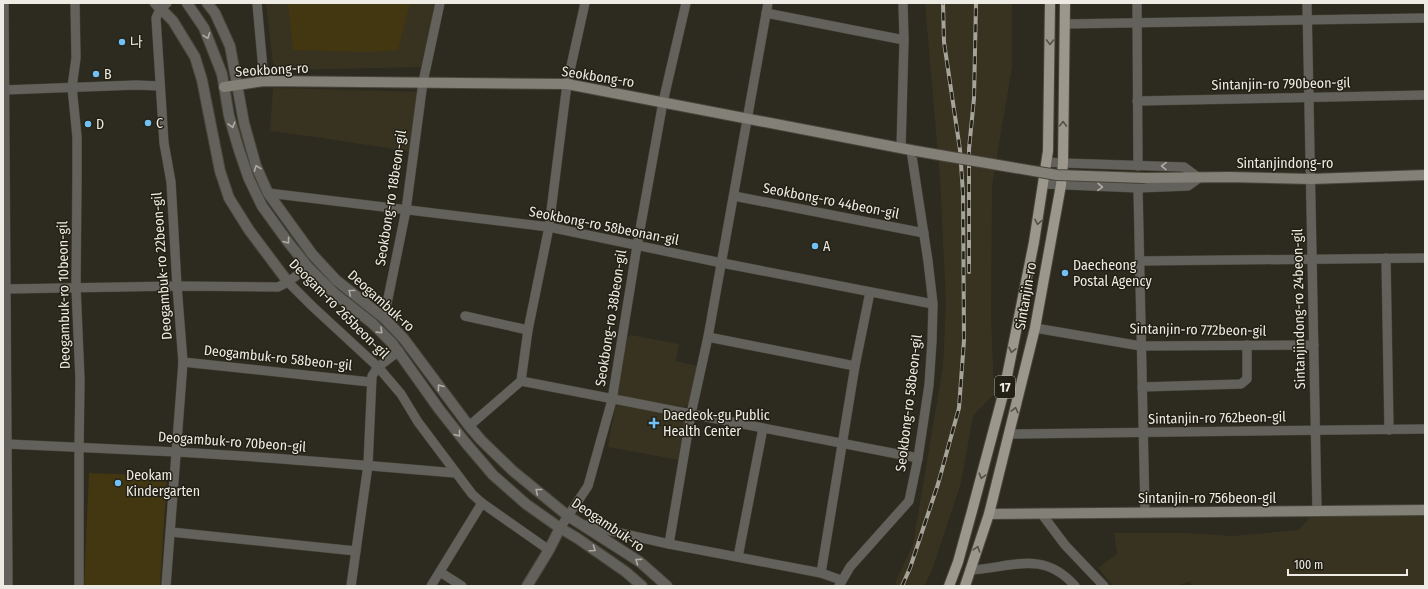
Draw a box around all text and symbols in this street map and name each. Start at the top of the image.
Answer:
one-way arrow [203,33,211,40]
place label: 나 [130,34,143,51]
marker: 나 [117,37,127,47]
one-way arrow [1046,39,1054,45]
street label: Seokbong-ro [235,60,309,80]
street label: Seokbong-ro [560,63,636,91]
place label: B [104,66,112,83]
marker: B [91,69,101,79]
street label: Sintanjin-ro 790beon-gil [1211,74,1351,94]
place label: C [156,115,163,132]
place label: D [96,116,104,133]
marker: C [143,118,153,128]
marker: D [83,119,93,129]
one-way arrow [227,121,236,128]
one-way arrow [1059,121,1067,127]
street label: Seokbong-ro 18beon-gil [372,129,410,267]
street label: Sintanjindong-ro [1237,155,1333,172]
one-way arrow [1161,162,1167,170]
one-way arrow [253,164,262,171]
street label: Seokbong-ro 44beon-gil [761,179,901,223]
one-way arrow [1097,182,1103,191]
street label: Deogambuk-ro 22beon-gil [148,191,176,340]
street label: Seokbong-ro 58beonan-gil [528,203,681,249]
one-way arrow [1034,219,1042,225]
street label: Deogambuk-ro 10beon-gil [54,220,74,369]
street label: Sintanjindong-ro 24beon-gil [1289,228,1309,390]
one-way arrow [282,236,289,243]
place label: A [823,238,831,255]
marker: A [810,241,820,251]
street label: Seokbong-ro 38beon-gil [592,248,630,388]
street label: Deogam-ro 265beon-gil [286,256,393,363]
place label: Daecheong Postal Agency [1073,257,1152,290]
street label: Sintanjin-ro [1012,261,1040,331]
street label: Deogambuk-ro [344,267,418,335]
marker: Daecheong Postal Agency [1060,268,1070,278]
one-way arrow [349,290,356,297]
street label: Sintanjin-ro 772beon-gil [1129,320,1267,340]
one-way arrow [375,326,383,334]
street label: Seokbong-ro 58beon-gil [892,333,926,473]
street label: Deogambuk-ro 58beon-gil [203,342,353,374]
one-way arrow [1009,347,1017,353]
road number: 17 [995,376,1015,398]
one-way arrow [437,384,444,391]
place label: Daedeok-gu Public Health Center [663,407,770,440]
one-way arrow [1011,407,1019,413]
street label: Sintanjin-ro 762beon-gil [1148,408,1286,428]
marker: Daedeok-gu Public Health Center [648,417,660,429]
street label: Deogambuk-ro 70beon-gil [157,428,307,456]
one-way arrow [454,430,461,437]
place label: Deokam Kindergarten [126,467,200,500]
one-way arrow [978,472,987,479]
marker: Deokam Kindergarten [113,478,123,488]
one-way arrow [535,489,542,496]
street label: Sintanjin-ro 756beon-gil [1138,490,1276,507]
street label: Deogambuk-ro [568,494,648,556]
one-way arrow [589,544,596,552]
one-way arrow [973,546,981,553]
scale bar [1288,551,1407,577]
text: 100 m [1294,558,1323,572]
one-way arrow [635,559,642,566]

